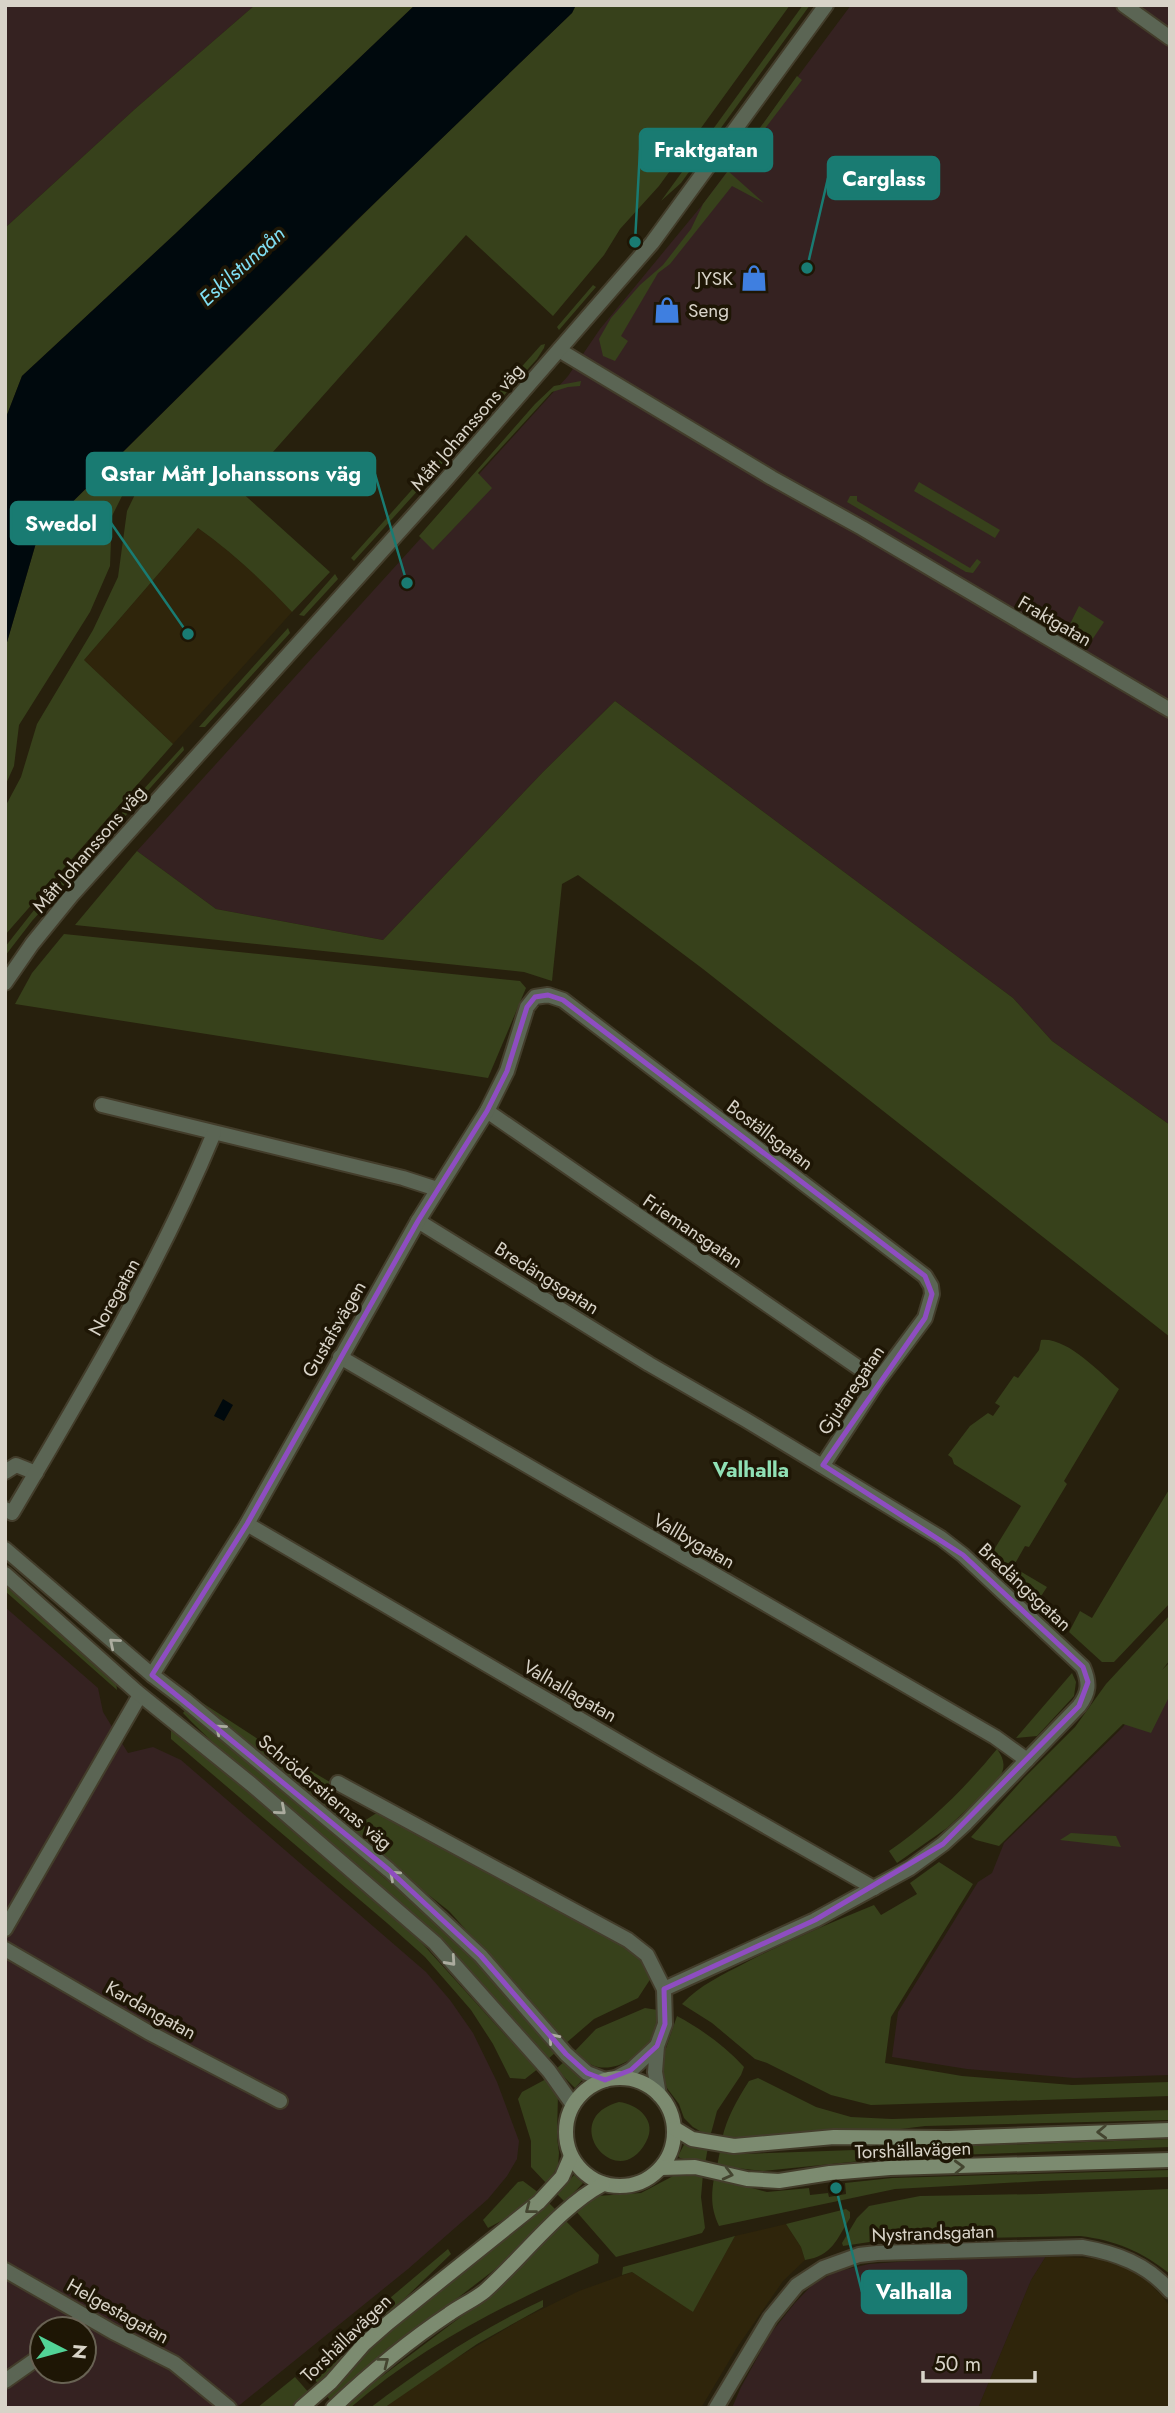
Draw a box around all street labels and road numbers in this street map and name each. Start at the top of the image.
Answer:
street label: Mått Johanssons väg [404,357,530,497]
street label: Fraktgatan [1013,589,1097,653]
street label: Mått Johanssons väg [26,779,152,919]
street label: Boställsgatan [721,1093,819,1177]
street label: Friemansgatan [638,1187,748,1275]
street label: Bredängsgatan [489,1235,605,1321]
street label: Noregatan [82,1253,146,1341]
street label: Gustafsvägen [296,1276,372,1382]
street label: Gjutaregatan [811,1340,891,1440]
street label: Vallbygatan [648,1507,740,1575]
street label: Bredängsgatan [972,1537,1078,1637]
street label: Valhallagatan [518,1653,622,1729]
street label: Schröderstiernas väg [252,1728,398,1856]
street label: Kardangatan [101,1974,201,2046]
street label: Torshällavägen [854,2134,972,2166]
street label: Nystrandsgatan [871,2217,995,2249]
street label: Helgestagatan [62,2272,174,2350]
street label: Torshällavägen [295,2288,397,2388]

